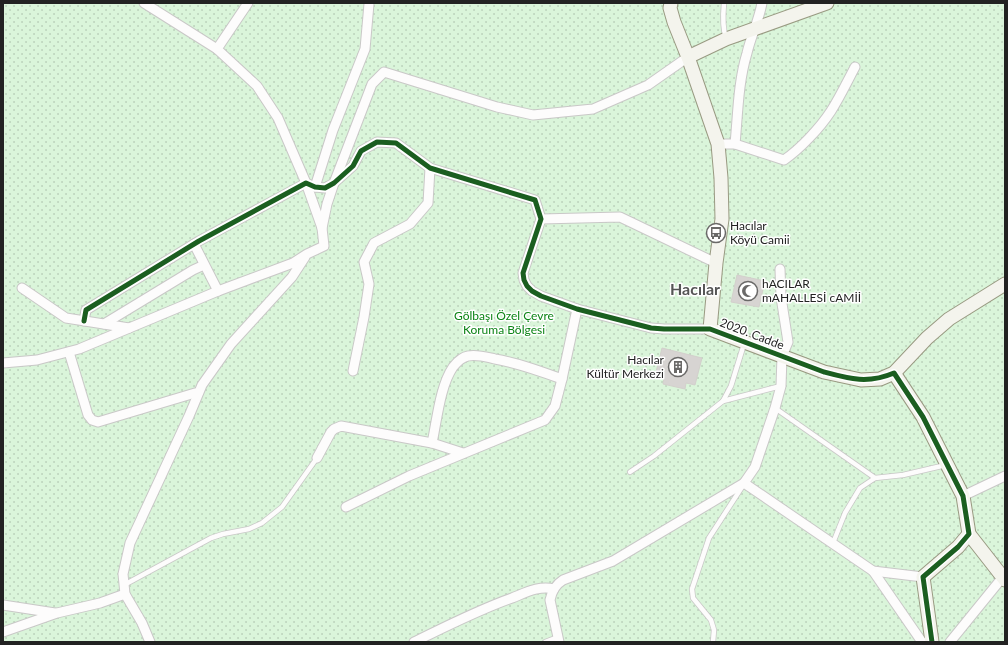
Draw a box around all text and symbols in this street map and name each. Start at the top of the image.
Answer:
place label: Hacılar Köyü Camii [730,218,790,247]
bus stop icon: Hacılar Köyü Camii [705,222,727,244]
place label: hACILAR mAHALLESİ cAMİİ [762,276,861,305]
district label: Hacılar [670,279,720,298]
mosque icon: hACILAR mAHALLESİ cAMİİ [737,280,759,302]
park label: Gölbaşı Özel Çevre Koruma Bölgesi [454,308,554,337]
street label: 2020. Cadde [718,314,786,353]
place label: Hacılar Kültür Merkezi [587,352,665,381]
building icon: Hacılar Kültür Merkezi [667,356,689,378]

